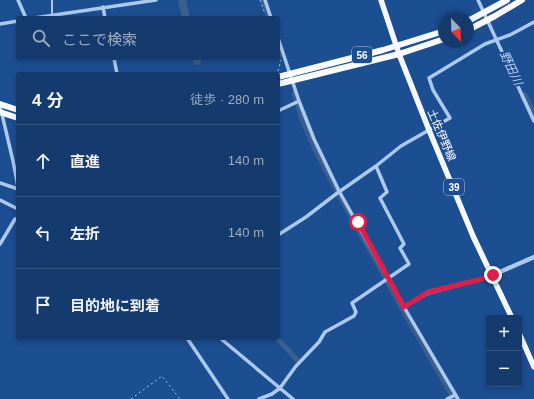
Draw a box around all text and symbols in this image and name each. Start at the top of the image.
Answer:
north arrow [438,12,474,48]
search box [16,16,280,60]
icon: search [30,27,52,49]
text: ここで検索 [62,31,137,48]
road number: 56 [352,47,372,63]
water label: 野田川 [497,49,526,89]
text: 4 分 [32,91,63,110]
text: 徒歩 · 280 m [190,92,264,107]
street label: 土佐伊野線 [426,107,458,163]
icon: ahead [32,150,54,172]
text: 直進 [70,153,100,170]
text: 140 m [228,153,264,168]
road number: 39 [444,179,464,195]
route start [349,213,367,231]
icon: left [32,222,54,244]
text: 左折 [70,225,100,242]
text: 140 m [228,225,264,240]
route end [484,266,502,284]
icon: arrive [32,294,54,316]
text: 目的地に到着 [70,297,160,314]
map controls [486,315,522,387]
button: + [486,315,522,351]
button: − [486,351,522,387]

